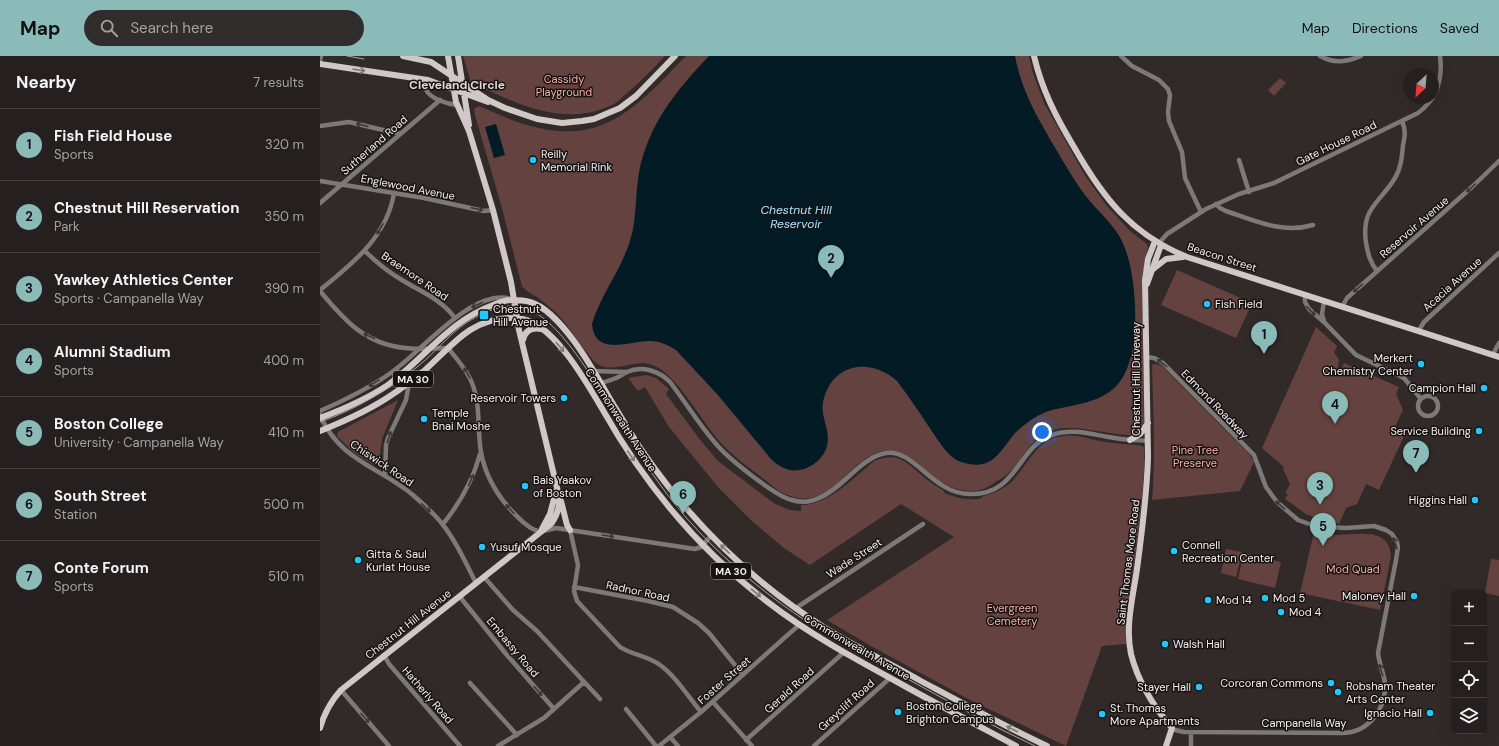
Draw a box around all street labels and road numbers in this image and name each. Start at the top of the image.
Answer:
street label: Sutherland Road [338,112,410,178]
street label: Gate House Road [1293,117,1379,169]
street label: Englewood Avenue [360,171,456,203]
street label: Reservoir Avenue [1376,193,1452,261]
street label: Beacon Street [1186,239,1258,275]
street label: Braemore Road [379,248,451,304]
street label: Acacia Avenue [1420,254,1484,314]
street label: Chestnut Hill Driveway [1129,322,1143,436]
street label: Commonwealth Avenue [582,366,660,474]
street label: Edmond Roadway [1178,366,1252,442]
road number: MA 30 [393,371,433,387]
street label: Chiswick Road [348,437,416,489]
street label: Saint Thomas More Road [1113,498,1143,625]
street label: Wade Street [824,535,884,581]
road number: MA 30 [711,563,751,579]
street label: Radnor Road [605,577,671,605]
street label: Chestnut Hill Avenue [362,586,454,662]
street label: Commonwealth Avenue [801,611,913,683]
street label: Embassy Road [484,614,542,680]
street label: Foster Street [694,653,754,707]
street label: Hatherly Road [399,663,457,727]
street label: Gerald Road [761,664,817,716]
street label: Greycliff Road [815,676,877,734]
street label: Campanella Way [1262,716,1346,730]

